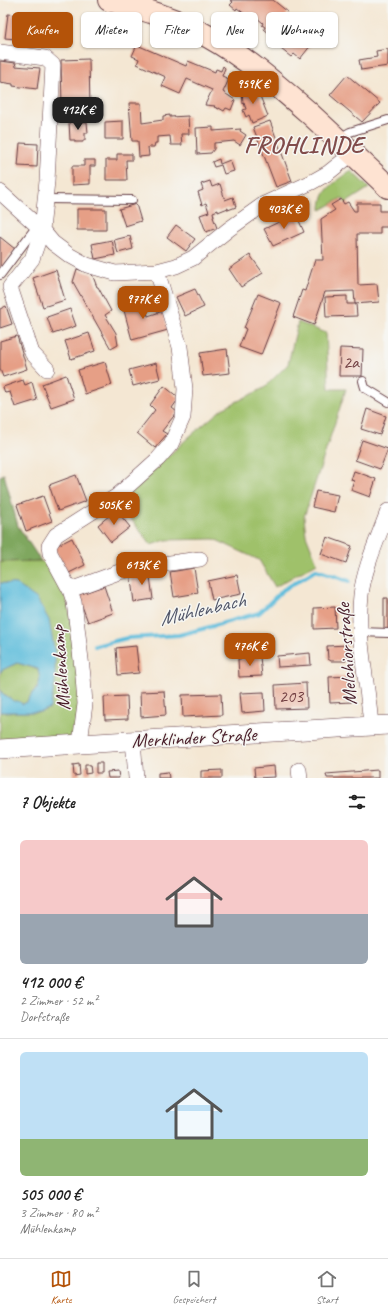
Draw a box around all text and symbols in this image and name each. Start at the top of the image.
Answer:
chip: Kaufen [12,12,73,48]
chip: Mieten [81,12,142,48]
chip: Filter [150,12,203,48]
chip: Neu [211,12,258,48]
chip: Wohnung [266,12,338,48]
pin: 959K € [220,71,286,105]
text: 959K € [237,76,269,92]
pin: 412K € [45,97,111,131]
text: 412K € [61,102,95,118]
district label: FROHLINDE [244,130,366,160]
pin: 403K € [251,196,317,230]
text: 403K € [267,201,301,217]
pin: 977K € [110,286,176,320]
text: 977K € [127,291,159,307]
house number: 2a [343,351,360,373]
pin: 505K € [81,492,147,526]
text: 505K € [98,497,130,513]
pin: 613K € [109,552,175,586]
text: 613K € [125,557,159,573]
water label: Mühlenbach [157,586,249,631]
street label: Melchiorstraße [330,601,363,706]
street label: Mühlenkamp [45,623,76,711]
pin: 476K € [217,633,283,667]
text: 476K € [233,638,267,654]
house number: 203 [279,685,305,707]
street label: Merklinder Straße [131,722,259,753]
icon: filters [346,791,368,813]
text: 7 Objekte [20,792,75,813]
icon: home [158,866,230,938]
text: 412 000 € [20,972,82,993]
text: 2 Zimmer · 52 m² [20,993,97,1009]
text: Dorfstraße [20,1009,69,1025]
icon: home [158,1078,230,1150]
text: 505 000 € [20,1184,81,1205]
text: 3 Zimmer · 80 m² [20,1205,97,1221]
text: Mühlenkamp [20,1221,75,1237]
tab: Karte [50,1268,72,1306]
tab: Gespeichert [173,1268,215,1306]
tab: Start [316,1268,338,1306]

